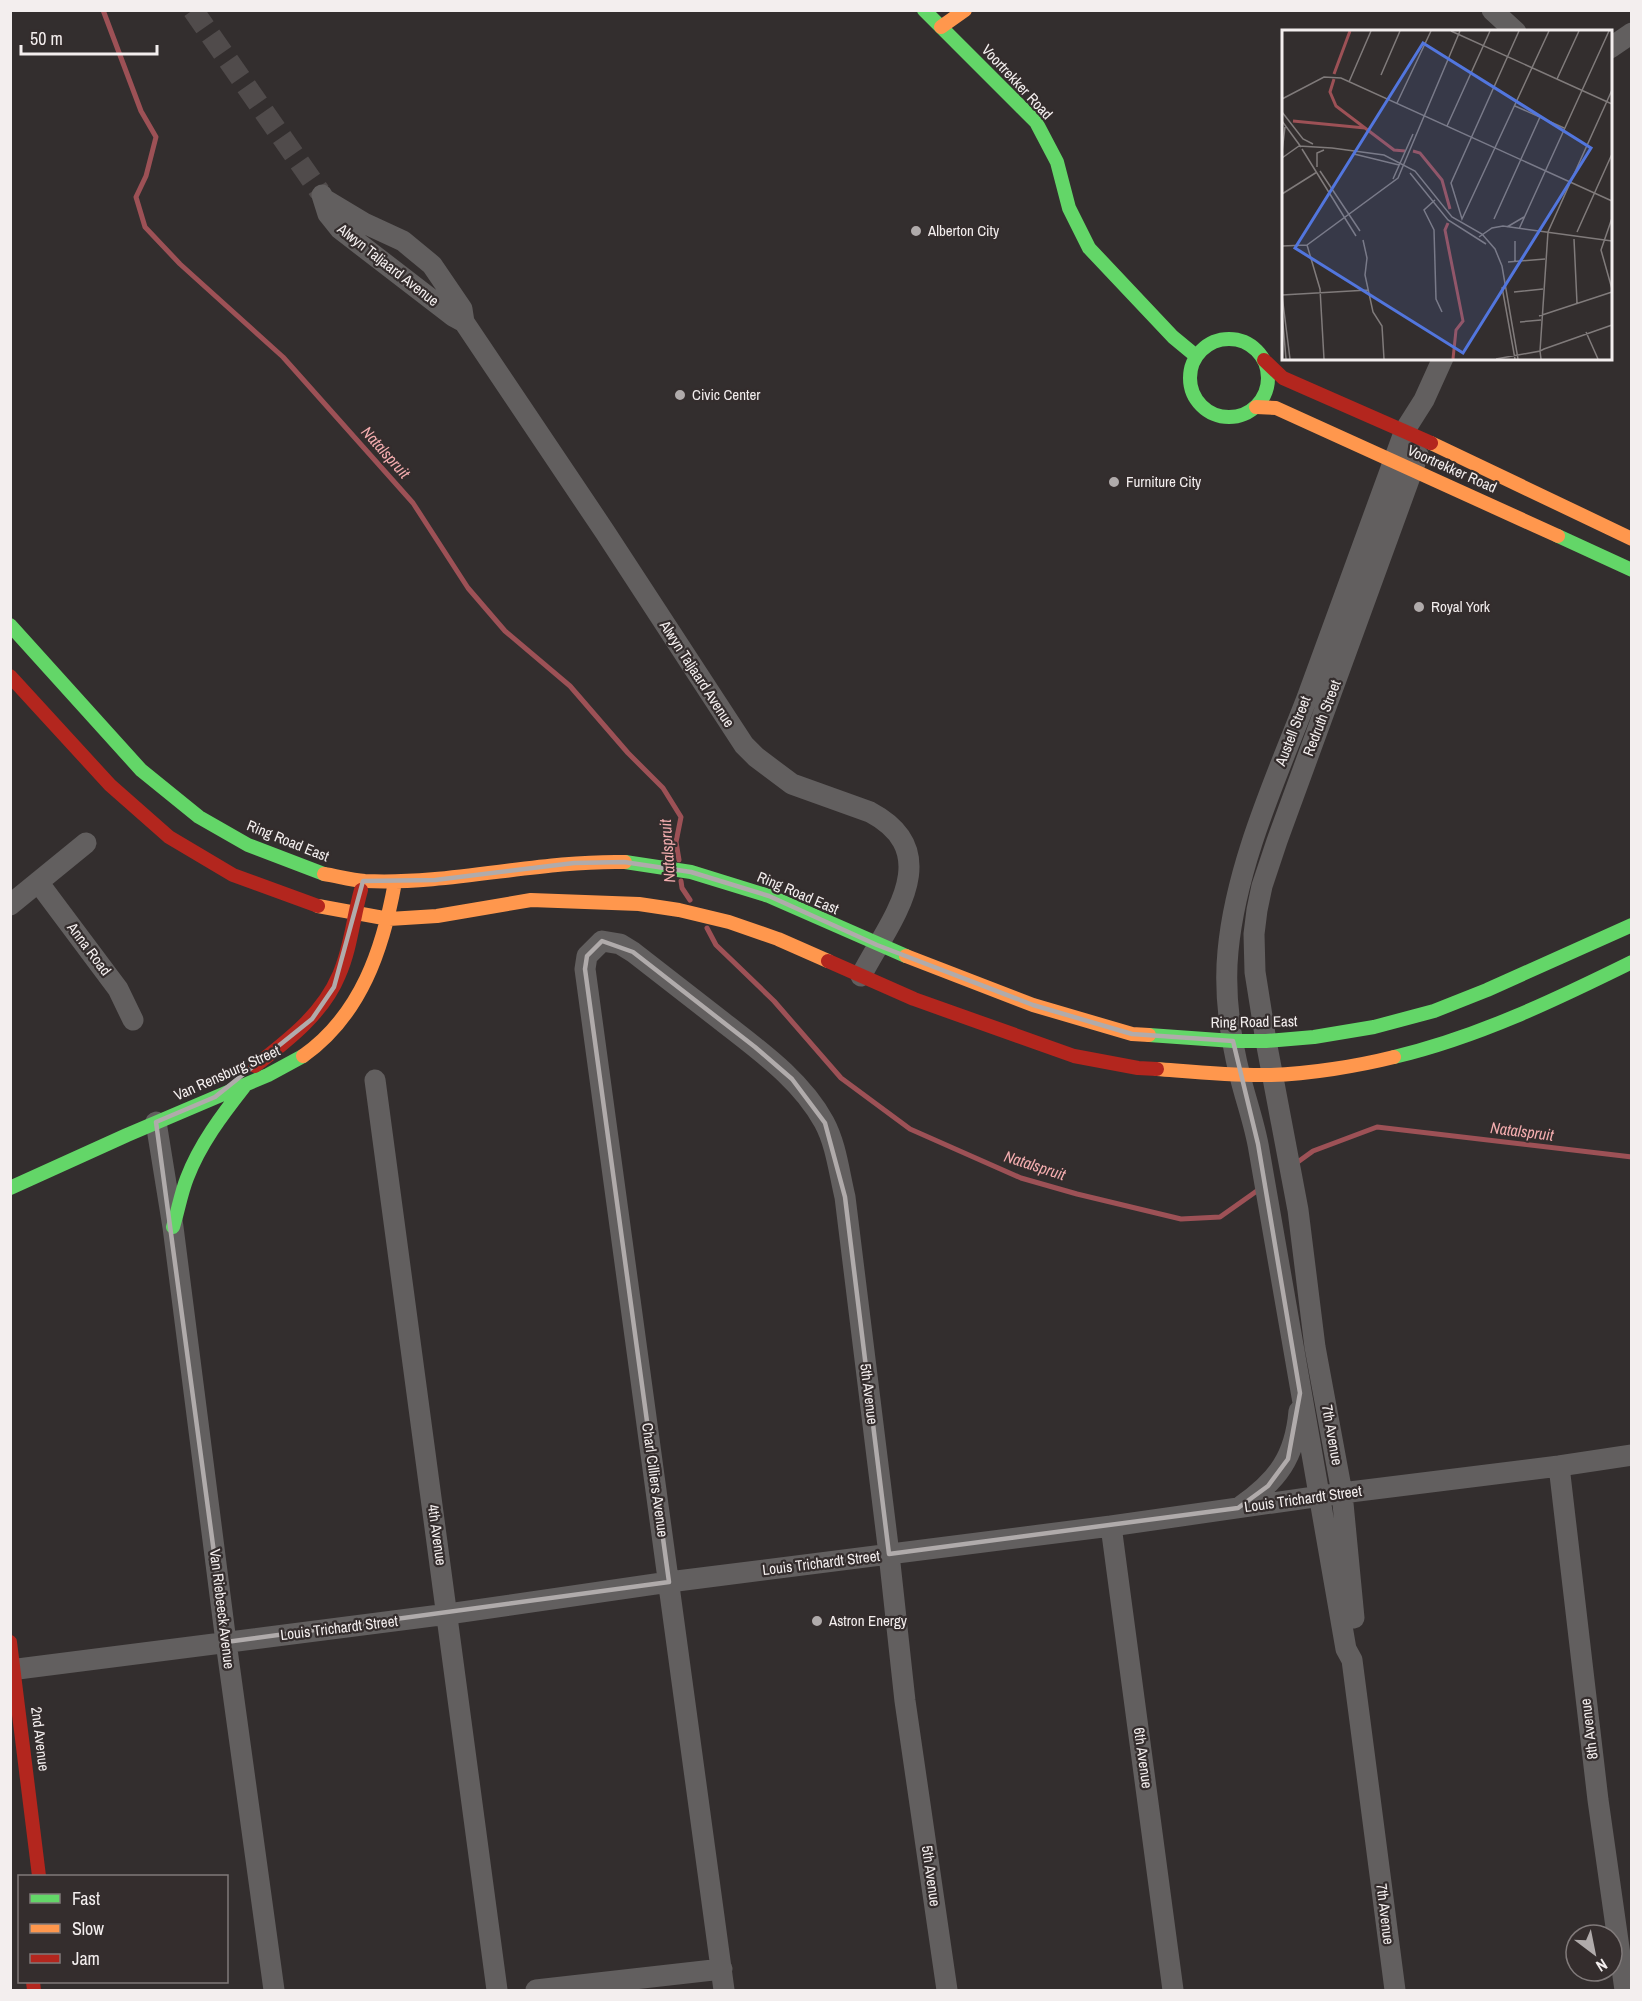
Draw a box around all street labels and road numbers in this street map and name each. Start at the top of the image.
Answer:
street label: Voortrekker Road [977,39,1058,124]
street label: Alwyn Taljaard Avenue [332,218,444,311]
street label: Voortrekker Road [1404,439,1500,498]
street label: Alwyn Taljaard Avenue [654,615,740,731]
street label: Redruth Street [1297,676,1346,759]
street label: Austell Street [1269,692,1316,770]
street label: Ring Road East [244,815,333,867]
street label: Ring Road East [754,866,843,919]
street label: Anna Road [62,917,116,980]
street label: Ring Road East [1210,1010,1298,1033]
street label: Van Rensburg Street [170,1040,284,1105]
street label: 5th Avenue [855,1362,884,1426]
street label: 7th Avenue [1317,1403,1348,1467]
street label: Charl Cilliers Avenue [637,1421,674,1539]
street label: Louis Trichardt Street [1243,1480,1364,1517]
street label: 4th Avenue [423,1503,452,1567]
street label: Louis Trichardt Street [761,1545,882,1580]
street label: Van Riebeeck Avenue [205,1548,240,1670]
street label: Louis Trichardt Street [279,1610,400,1645]
street label: 8th Avenue [1574,1697,1603,1761]
street label: 2nd Avenue [26,1706,55,1773]
street label: 6th Avenue [1129,1726,1158,1790]
street label: 5th Avenue [917,1844,946,1908]
street label: 7th Avenue [1371,1882,1400,1946]

